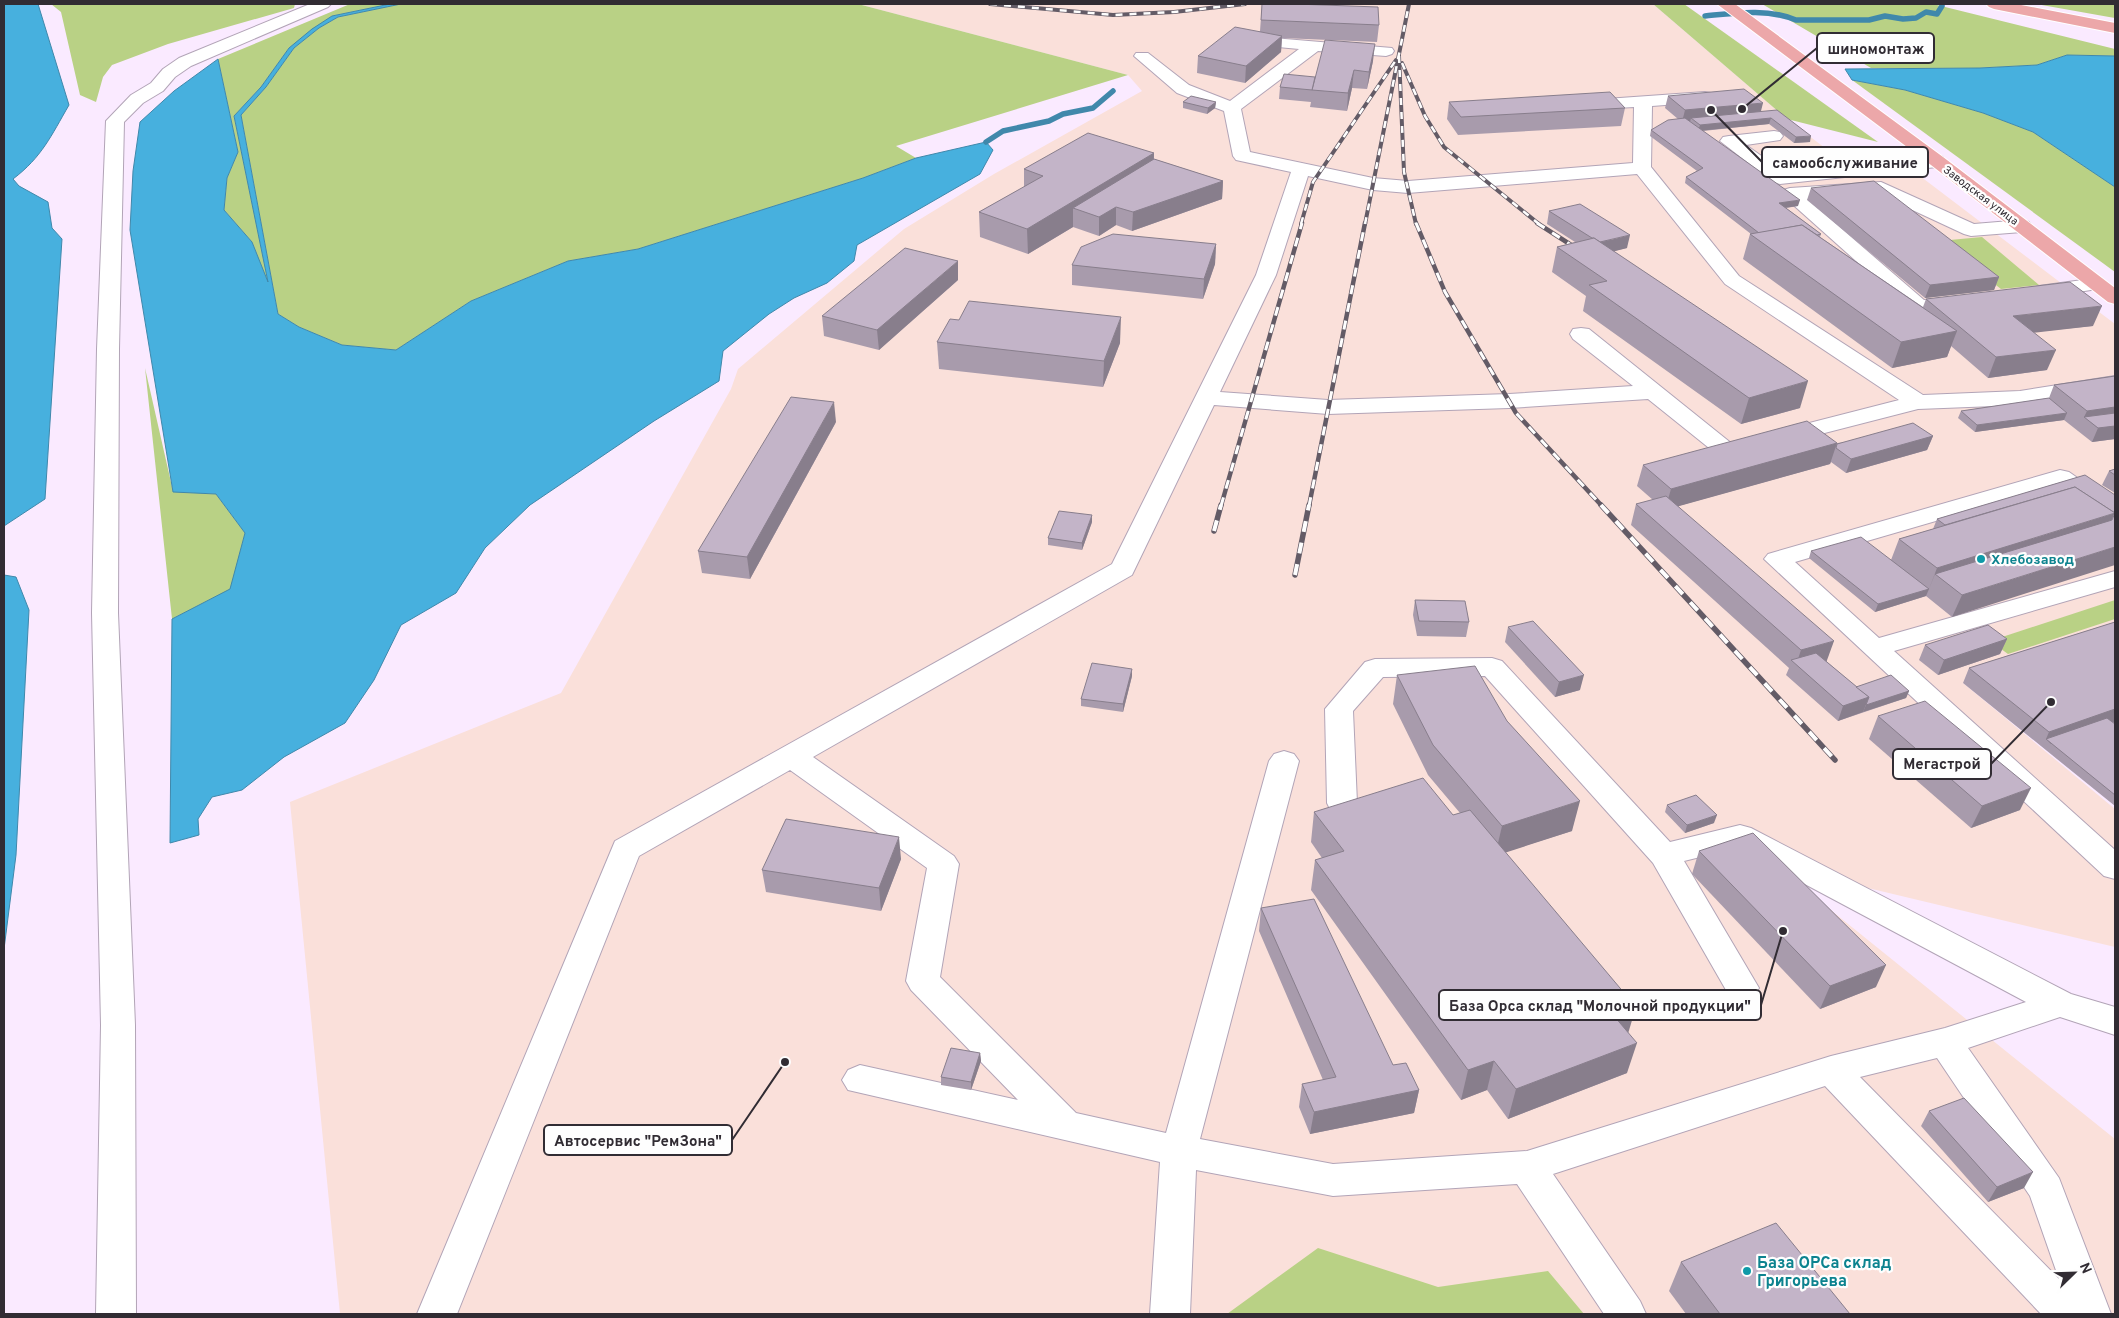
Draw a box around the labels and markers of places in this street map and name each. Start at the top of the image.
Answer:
callout: шиномонтаж [1817,33,1934,63]
callout: самообслуживание [1762,147,1928,177]
place label: Хлебозавод [1991,552,2074,569]
marker: Хлебозавод [1975,553,1987,565]
callout: Мегастрой [1893,749,1991,779]
callout: База Орса склад "Молочной продукции" [1439,990,1761,1020]
callout: Автосервис "РемЗона" [544,1125,732,1155]
place label: База ОРСа склад Григорьева [1757,1254,1892,1292]
marker: База ОРСа склад Григорьева [1741,1265,1753,1277]

